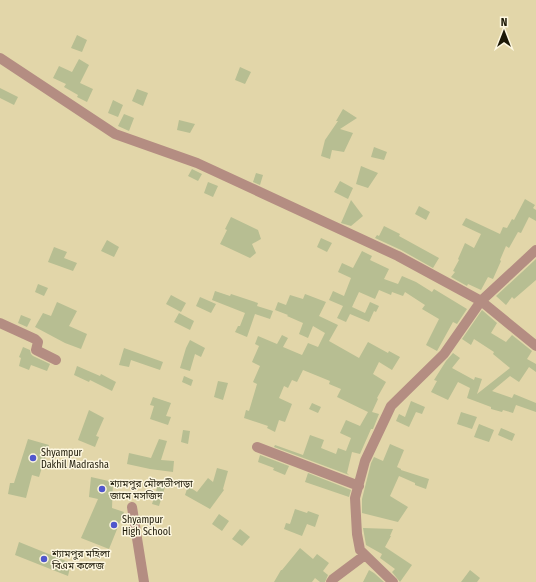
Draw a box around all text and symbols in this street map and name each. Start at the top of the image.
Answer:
north arrow [484,12,524,52]
text: N [501,16,507,29]
place label: Shyampur Dakhil Madrasha [41,447,109,471]
marker: Shyampur Dakhil Madrasha [28,453,38,463]
place label: শ্যামপুর মৌলভীপাড়া জামে মসজিদ [109,478,193,502]
marker: শ্যামপুর মৌলভীপাড়া জামে মসজিদ [97,484,107,494]
place label: Shyampur High School [122,514,171,538]
marker: Shyampur High School [109,520,119,530]
place label: শ্যামপুর মহিলা বিএম কলেজ [51,548,110,572]
marker: শ্যামপুর মহিলা বিএম কলেজ [39,554,49,564]

